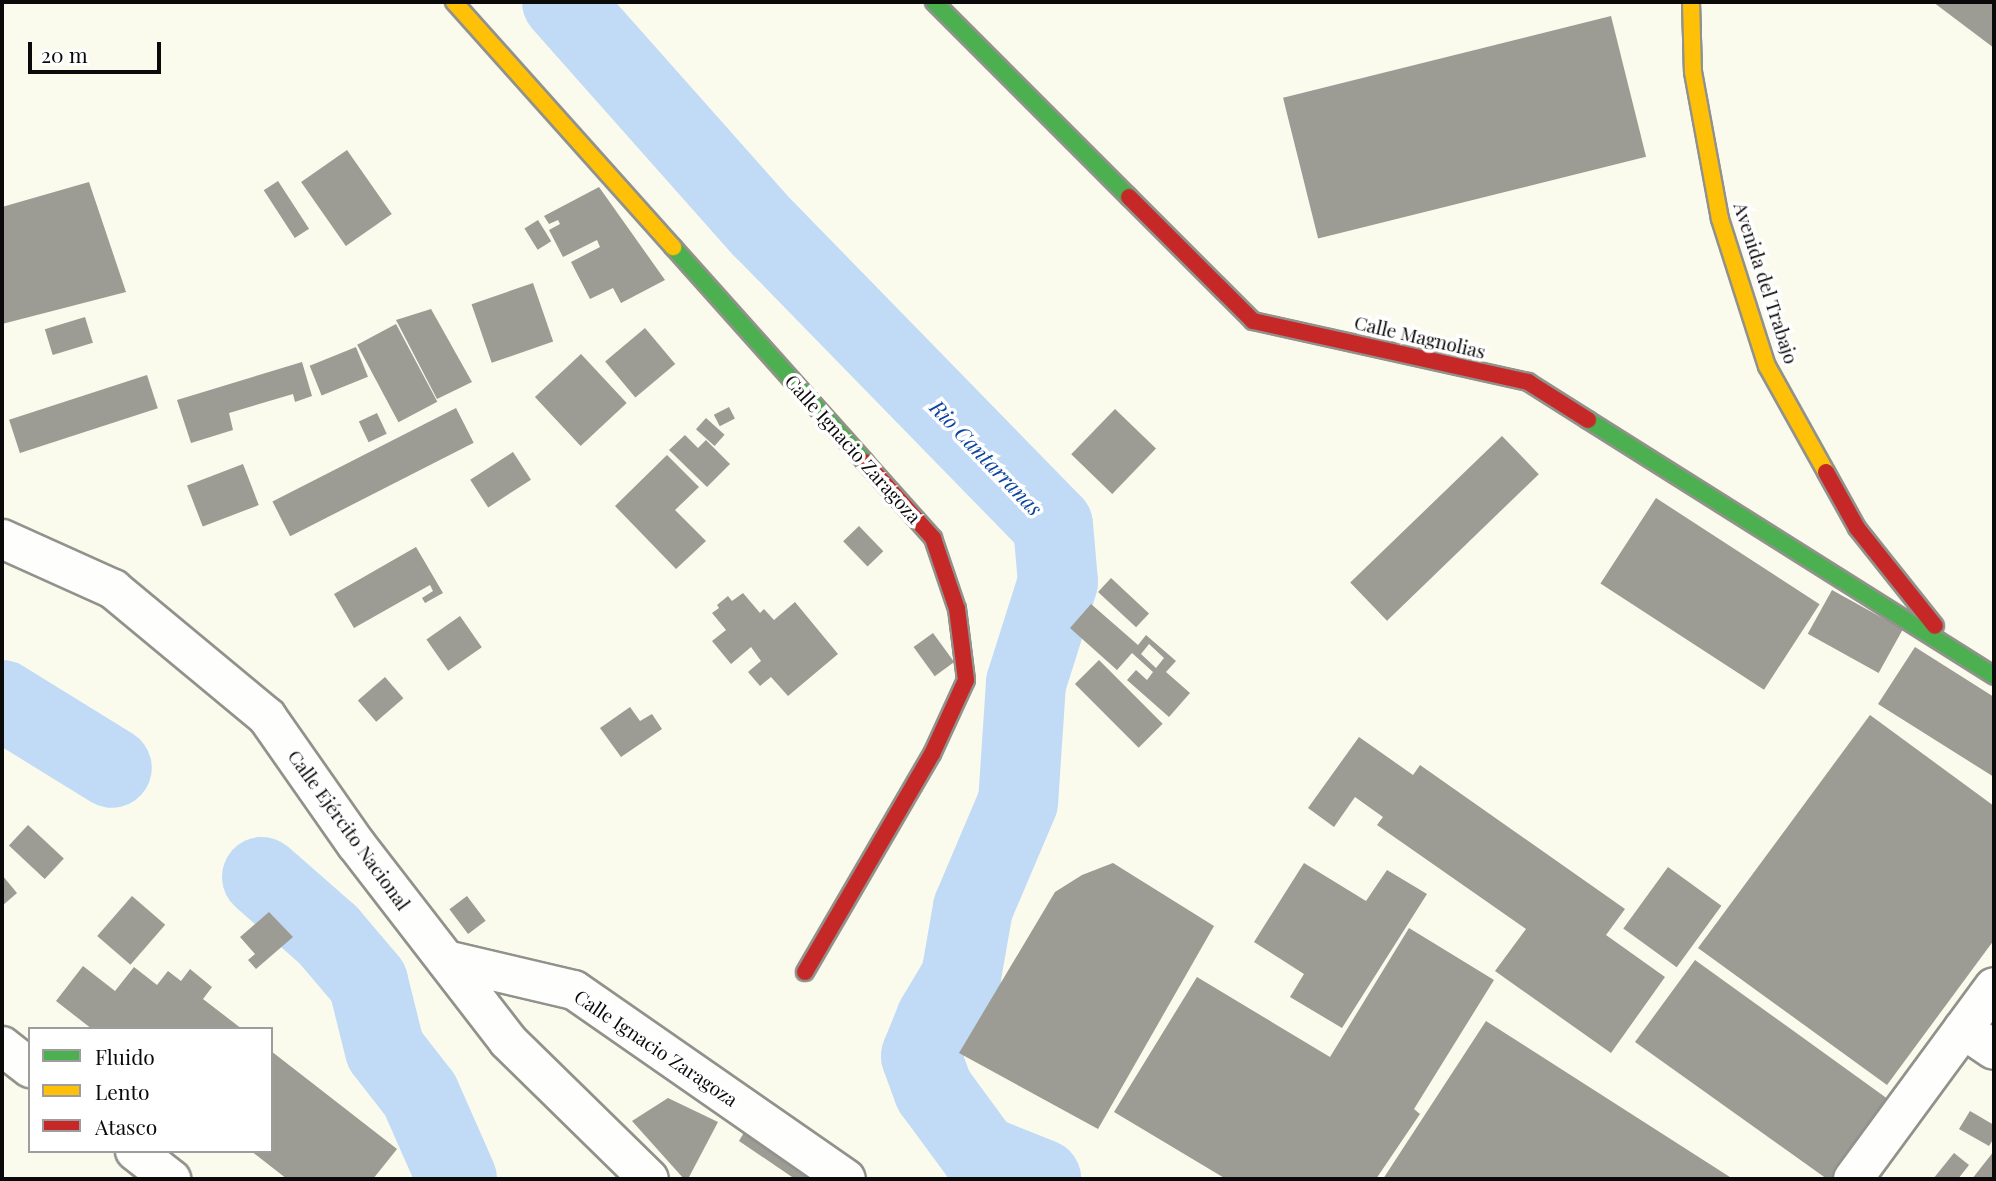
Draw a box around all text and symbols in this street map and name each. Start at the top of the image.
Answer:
scale bar [32,28,164,72]
text: 20 m [41,40,88,68]
street label: Avenida del Trabajo [1729,199,1803,367]
street label: Calle Magnolias [1352,311,1488,363]
street label: Calle Ignacio Zaragoza [780,370,926,528]
water label: Rio Cantarranas [926,394,1048,520]
street label: Calle Ejército Nacional [283,745,415,915]
street label: Calle Ignacio Zaragoza [570,985,742,1111]
legend [28,1027,273,1153]
text: Fluido [95,1042,155,1070]
text: Lento [95,1077,149,1105]
text: Atasco [95,1112,157,1140]

